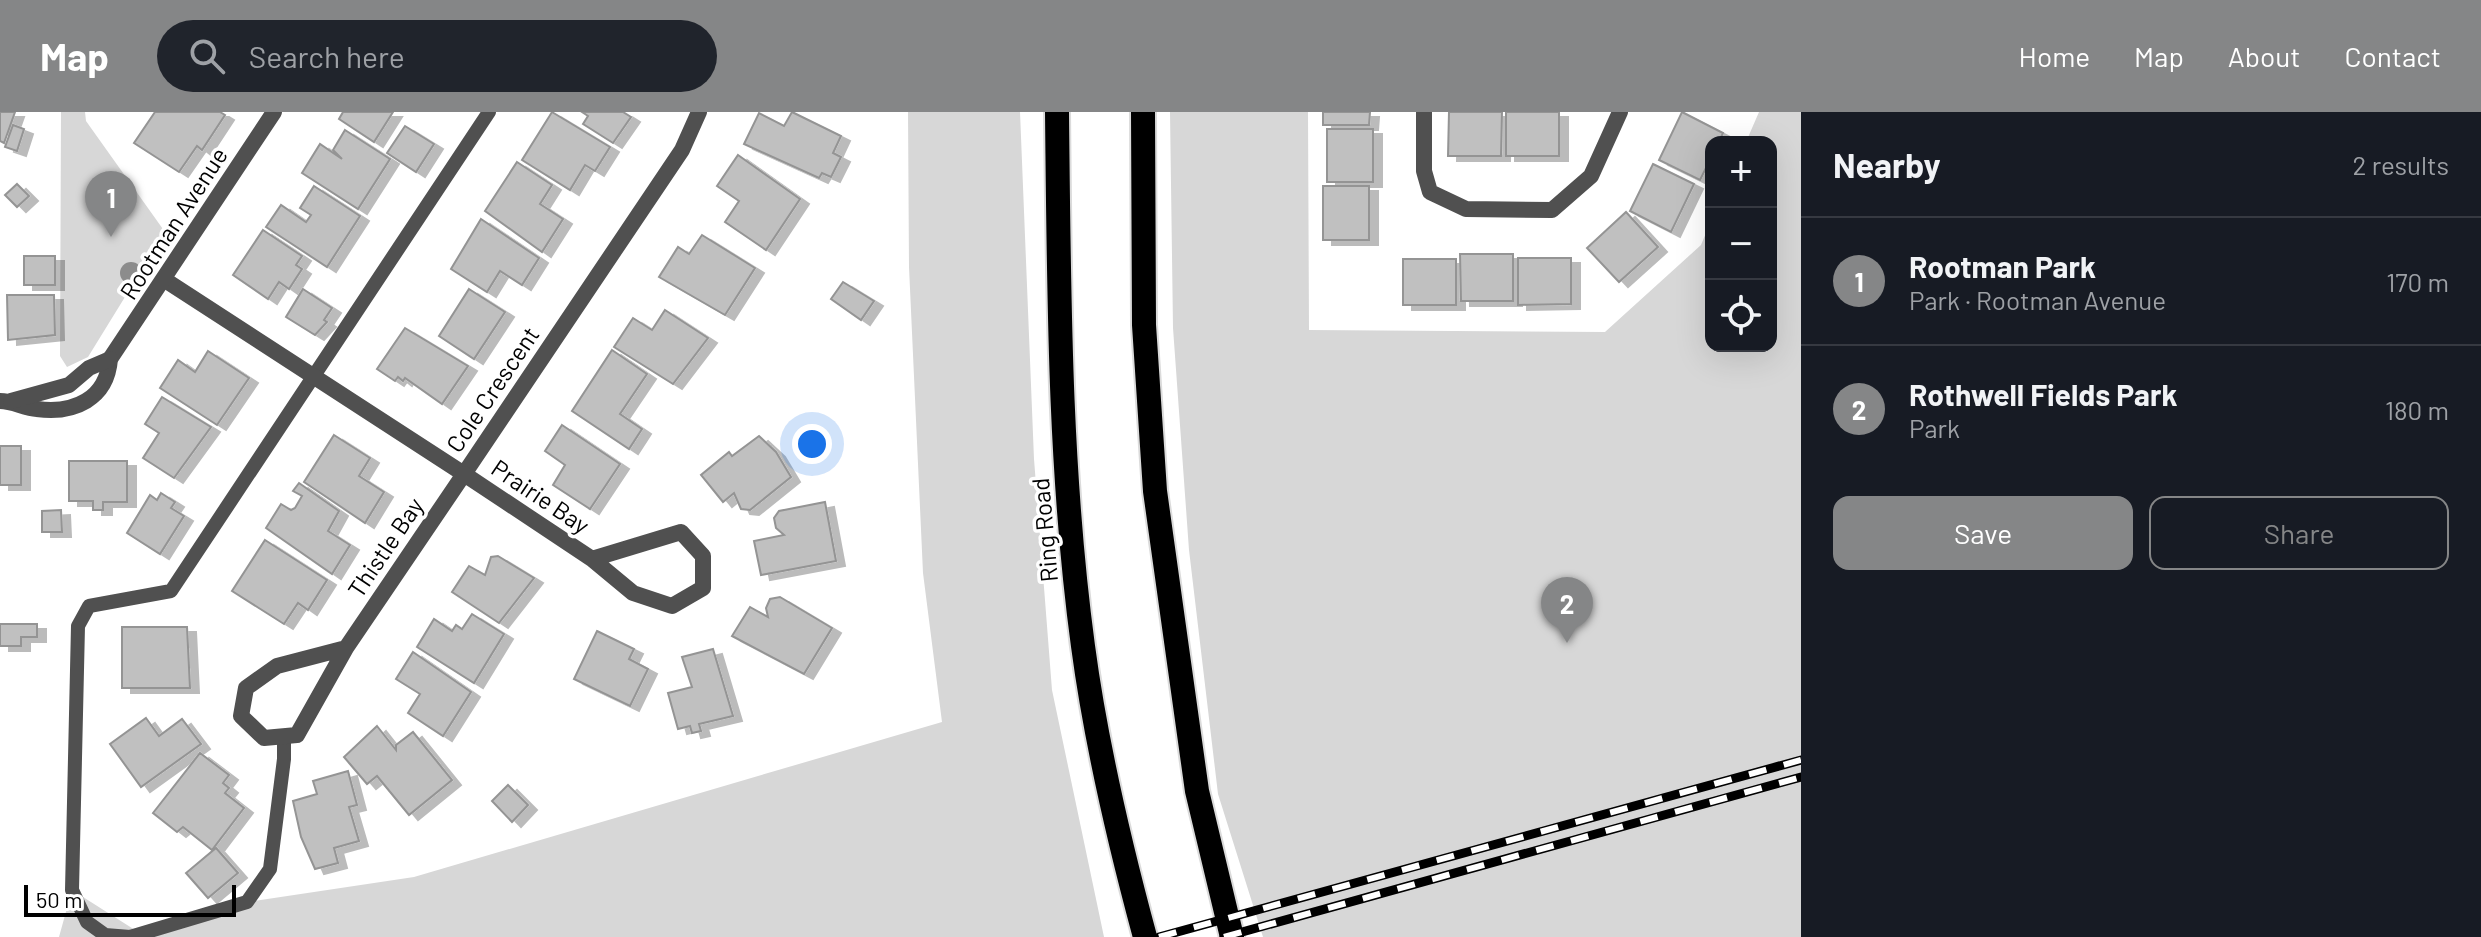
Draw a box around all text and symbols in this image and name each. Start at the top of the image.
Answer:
search box [157,20,717,92]
text: Map [40,33,109,79]
icon: search [185,34,229,78]
text: Search here [249,38,405,74]
text: Home [2019,39,2090,73]
text: Map [2134,39,2184,73]
text: About [2228,39,2300,73]
text: Contact [2344,39,2441,73]
map controls [1705,136,1777,352]
button: + [1705,136,1777,208]
street label: Rootman Avenue [113,142,233,304]
text: Nearby [1833,144,1941,185]
text: 2 results [2353,149,2449,180]
pin: 1 [85,171,137,237]
button: − [1705,208,1777,280]
text: Rootman Park [1909,248,2096,284]
text: 1 [1854,266,1864,297]
text: 170 m [2386,266,2449,297]
button: locate [1705,280,1777,352]
text: Park · Rootman Avenue [1909,284,2166,315]
street label: Cole Crescent [439,321,545,457]
text: Rothwell Fields Park [1909,376,2177,412]
text: 2 [1852,394,1866,425]
text: 180 m [2385,394,2449,425]
text: Park [1909,412,1960,443]
your location [792,424,832,464]
street label: Prairie Bay [487,453,595,539]
street label: Ring Road [1025,477,1063,583]
street label: Thistle Bay [341,492,429,602]
button: Save [1833,496,2133,570]
button: Share [2149,496,2449,570]
pin: 2 [1541,577,1593,643]
scale bar [24,881,236,917]
text: 50 m [36,886,82,912]

